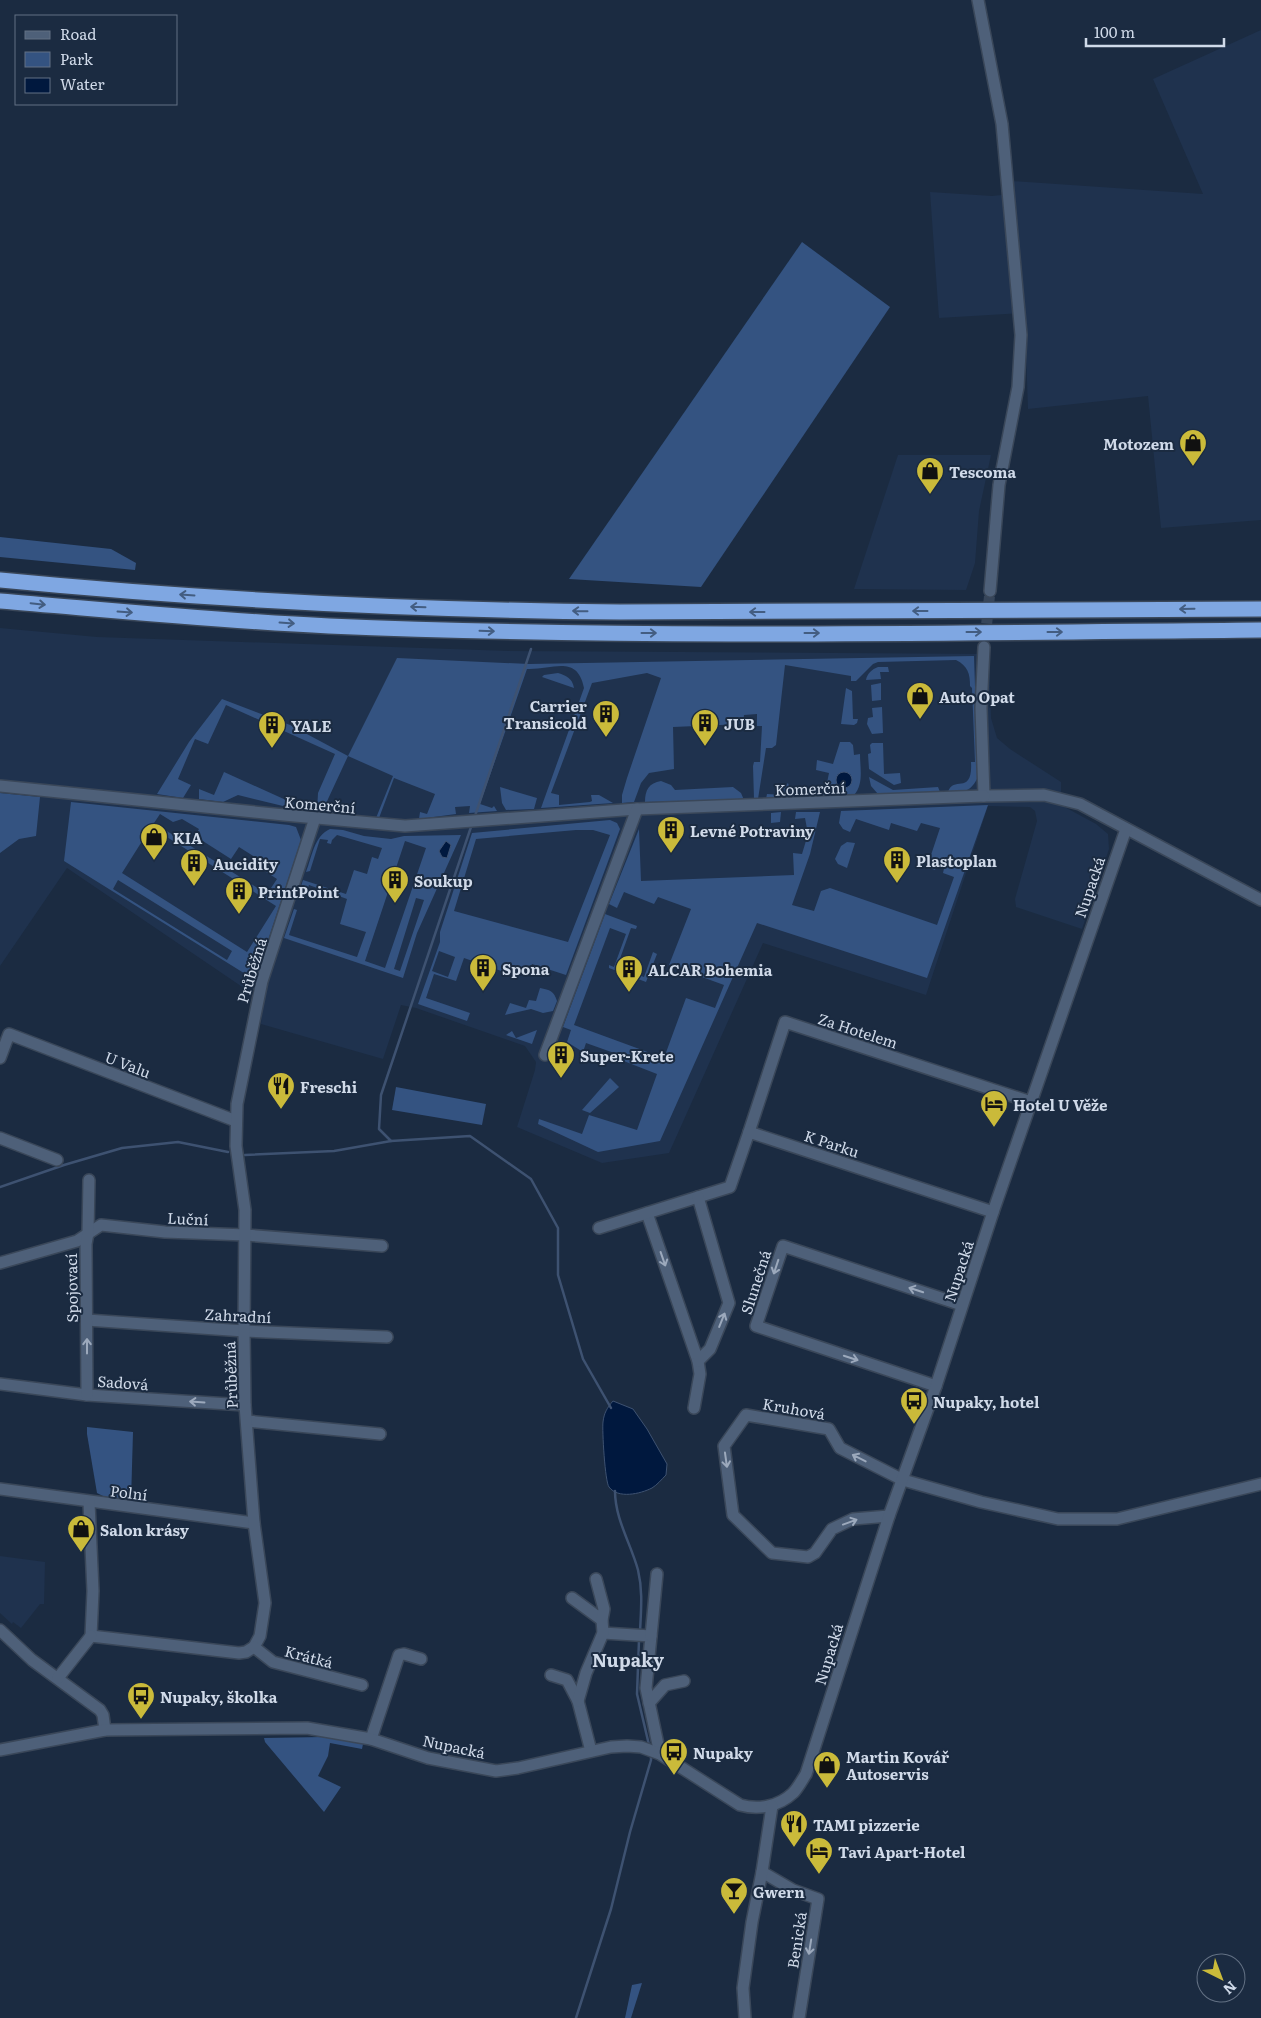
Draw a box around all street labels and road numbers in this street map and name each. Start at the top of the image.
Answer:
street label: Komerční [774,775,846,801]
street label: Komerční [284,789,356,819]
street label: Nupacká [1068,852,1110,921]
street label: Průběžná [230,934,272,1006]
street label: Za Hotelem [815,1006,901,1054]
street label: U Valu [102,1045,155,1083]
street label: K Parku [802,1123,863,1163]
street label: Luční [167,1205,209,1231]
street label: Nupacká [937,1236,979,1305]
street label: Slunečná [734,1246,776,1317]
street label: Spojovací [59,1253,83,1323]
street label: Zahradní [204,1302,272,1328]
street label: Průběžná [217,1340,243,1409]
street label: Sadová [97,1369,150,1395]
street label: Kruhová [761,1391,828,1425]
street label: Polní [109,1478,149,1506]
street label: Nupacká [808,1620,849,1688]
street label: Krátká [282,1639,337,1674]
street label: Nupacká [421,1728,488,1764]
street label: Benická [780,1909,812,1970]

